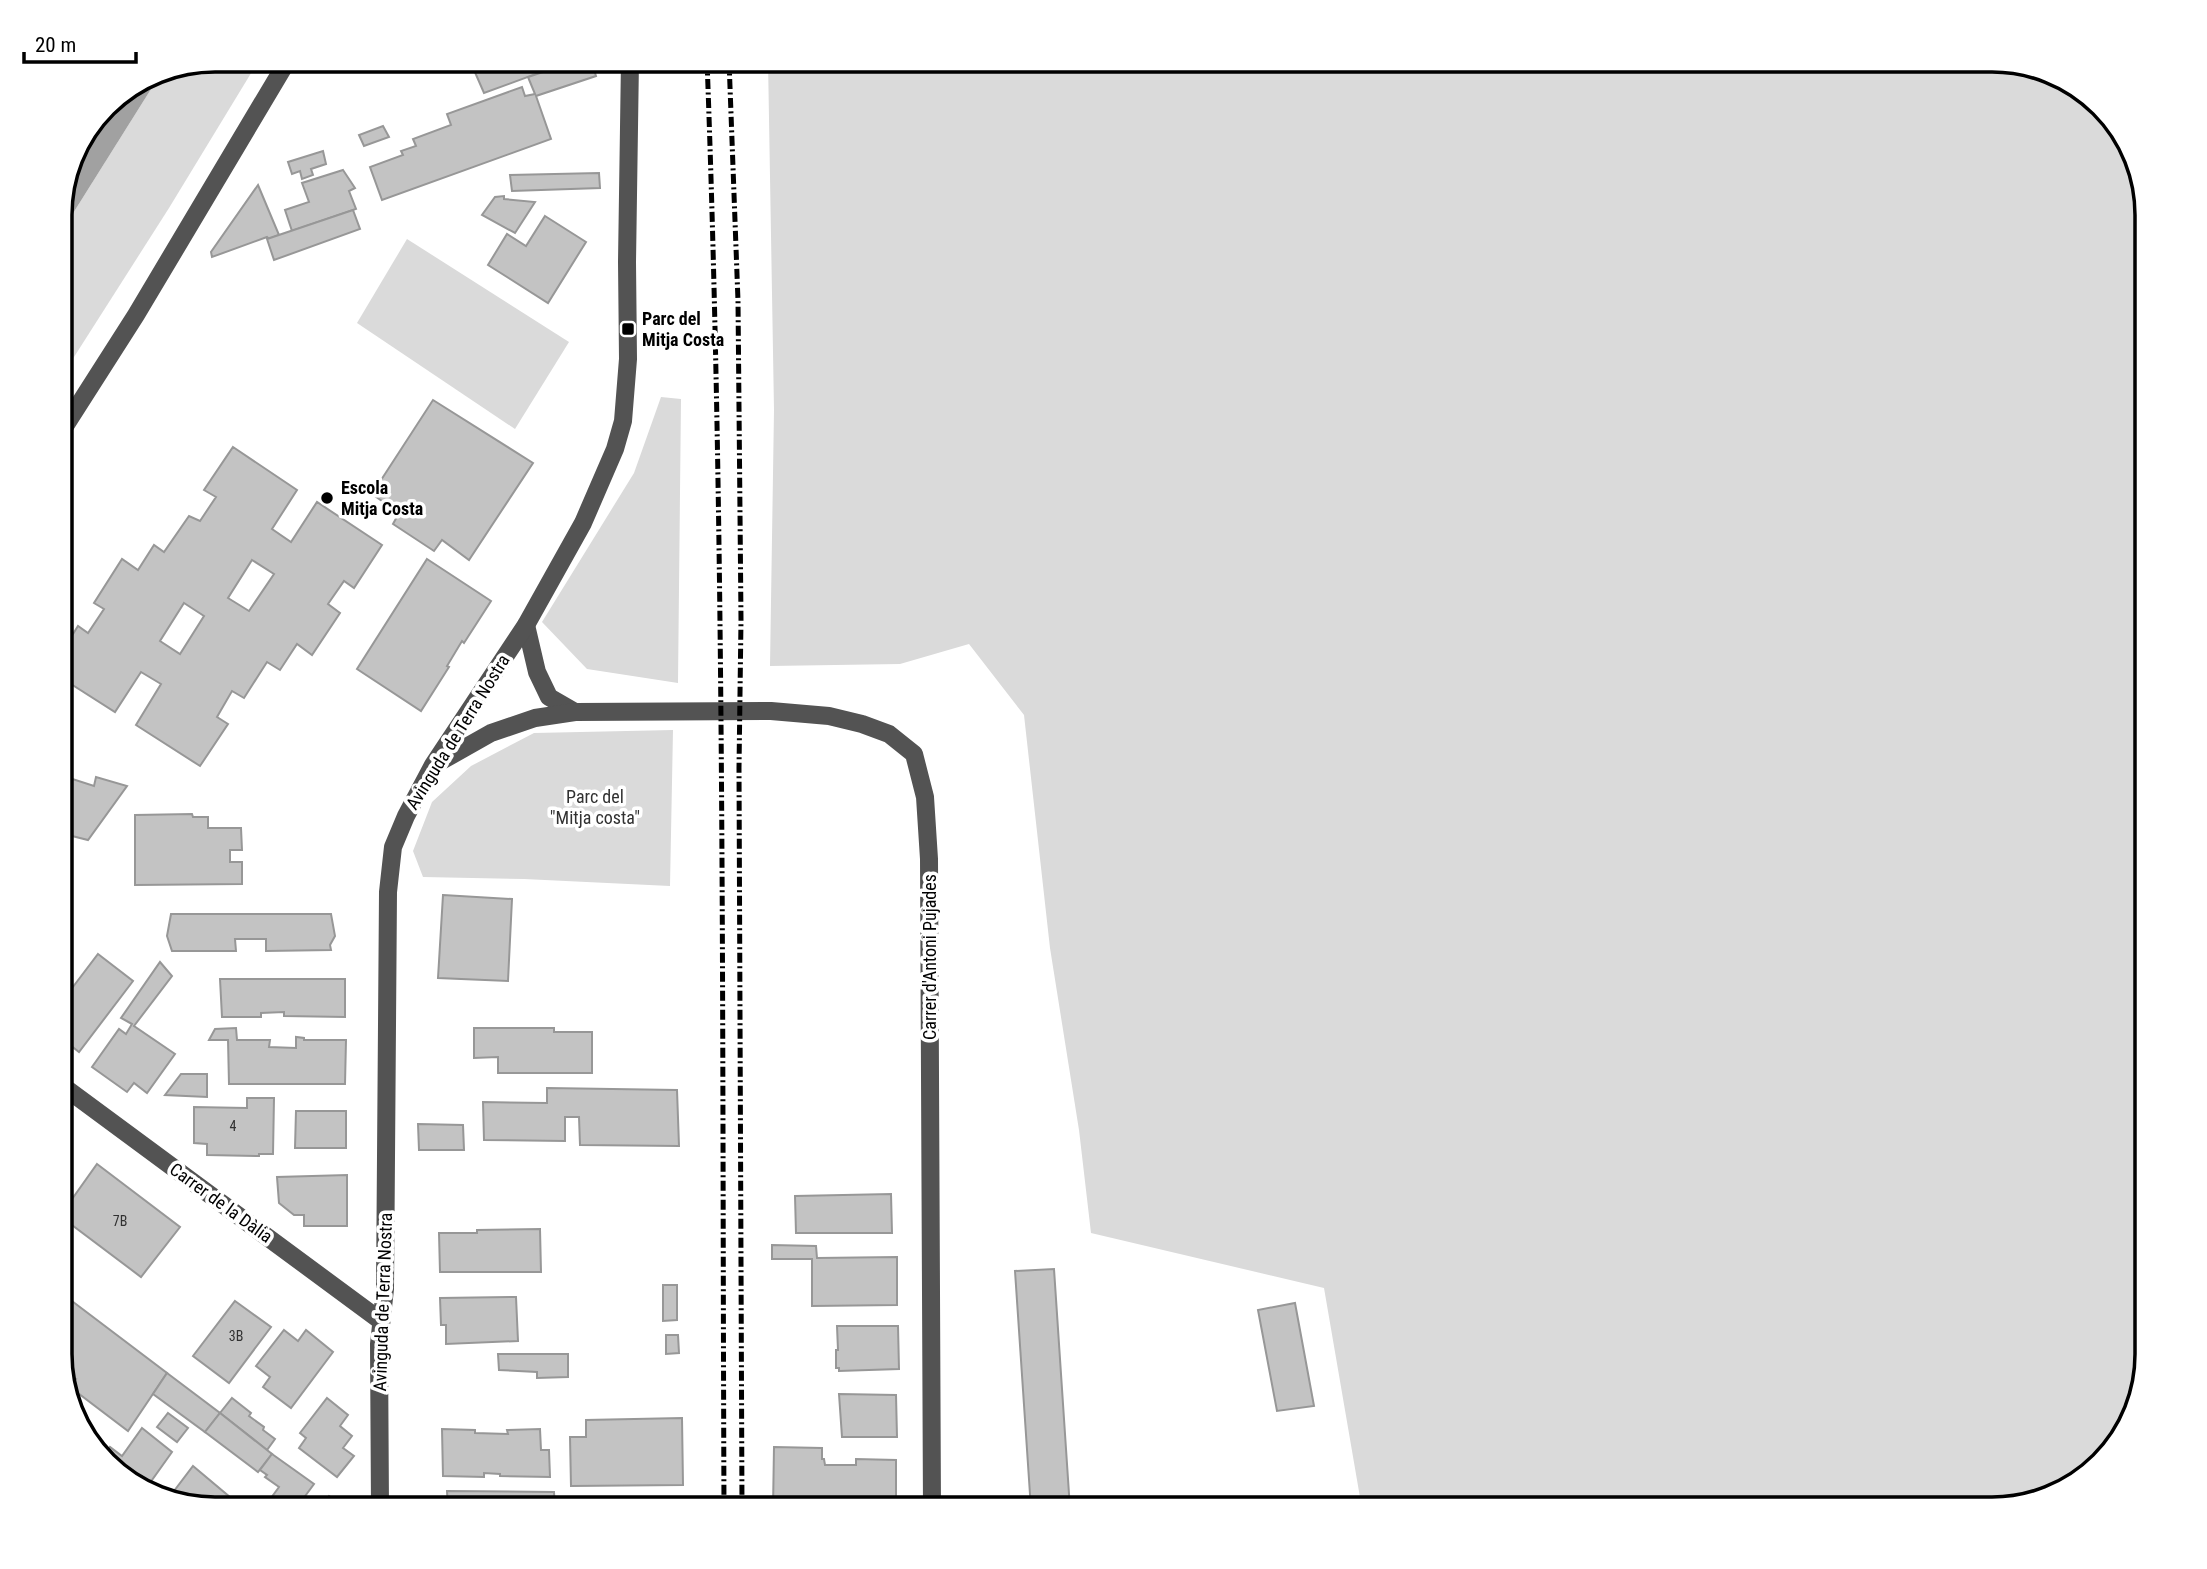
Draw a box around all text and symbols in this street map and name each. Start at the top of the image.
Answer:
scale bar [24,21,136,65]
text: 20 m [35,33,76,57]
place label: Parc del Mitja Costa [642,308,724,350]
marker: Parc del Mitja Costa [620,321,636,337]
place label: Escola Mitja Costa [341,477,423,519]
marker: Escola Mitja Costa [319,490,335,506]
street label: Avinguda de Terra Nostra [401,650,514,813]
park label: Parc del "Mitja costa" [550,786,640,828]
street label: Carrer d'Antoni Pujades [919,874,940,1040]
house number: 4 [230,1118,237,1134]
street label: Carrer de la Dàlia [166,1158,277,1247]
street label: Avinguda de Terra Nostra [369,1212,396,1392]
house number: 7B [113,1213,127,1229]
house number: 3B [229,1328,243,1344]

